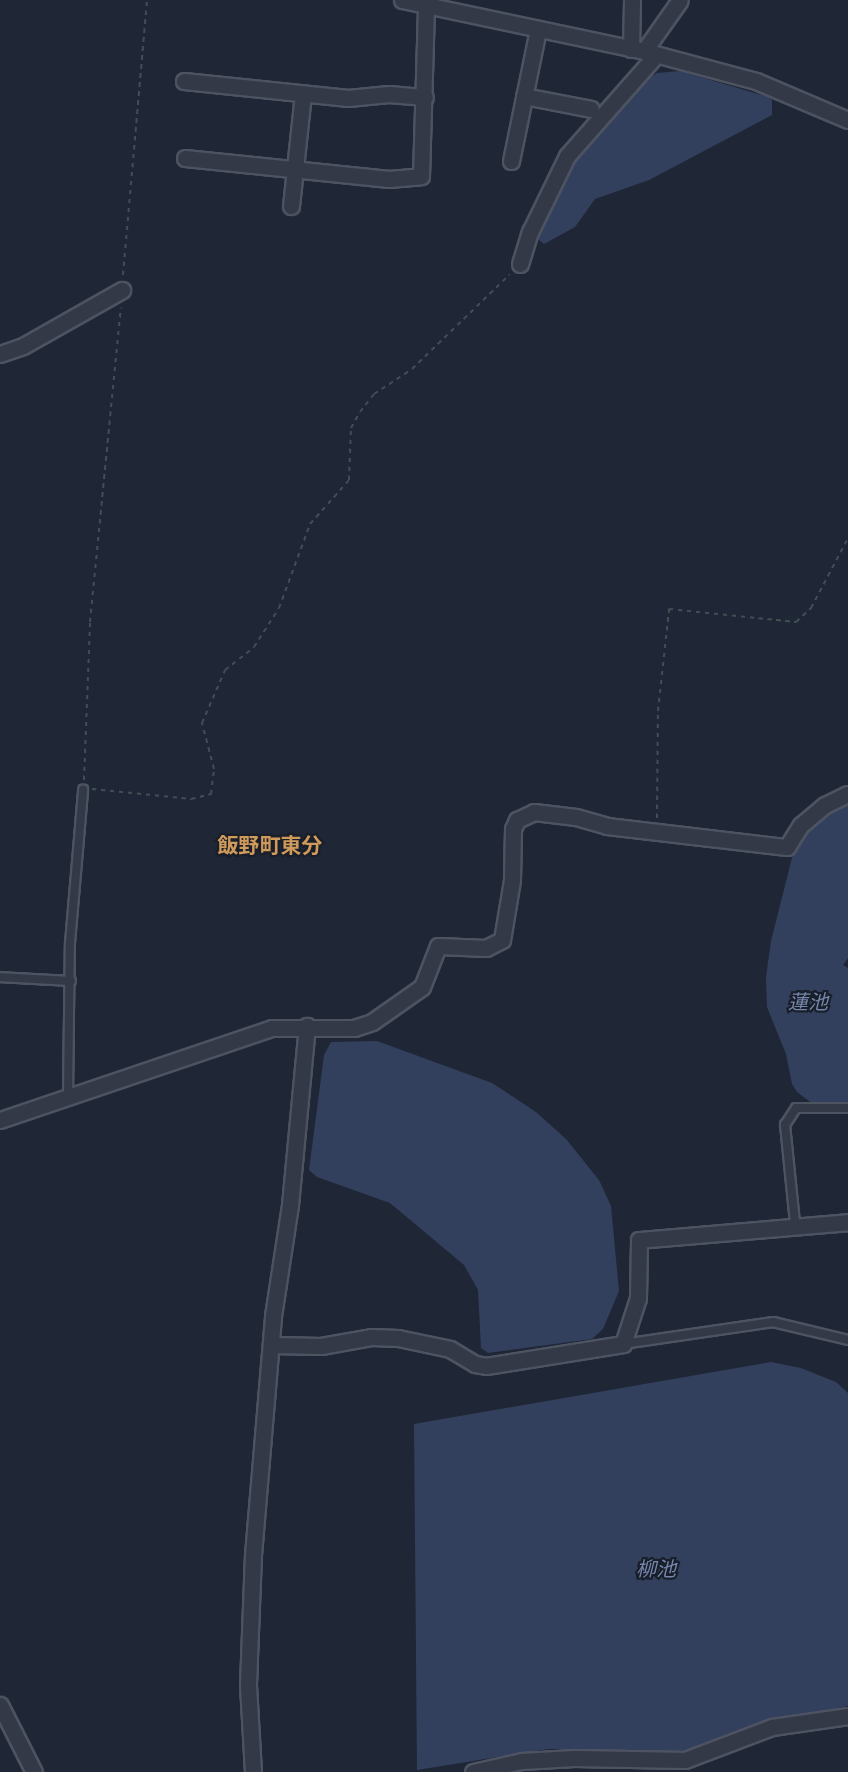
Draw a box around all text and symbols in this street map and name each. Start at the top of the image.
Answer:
district label: 飯野町東分 [218,832,322,858]
water label: 蓮池 [788,989,828,1013]
water label: 柳池 [636,1556,676,1580]

